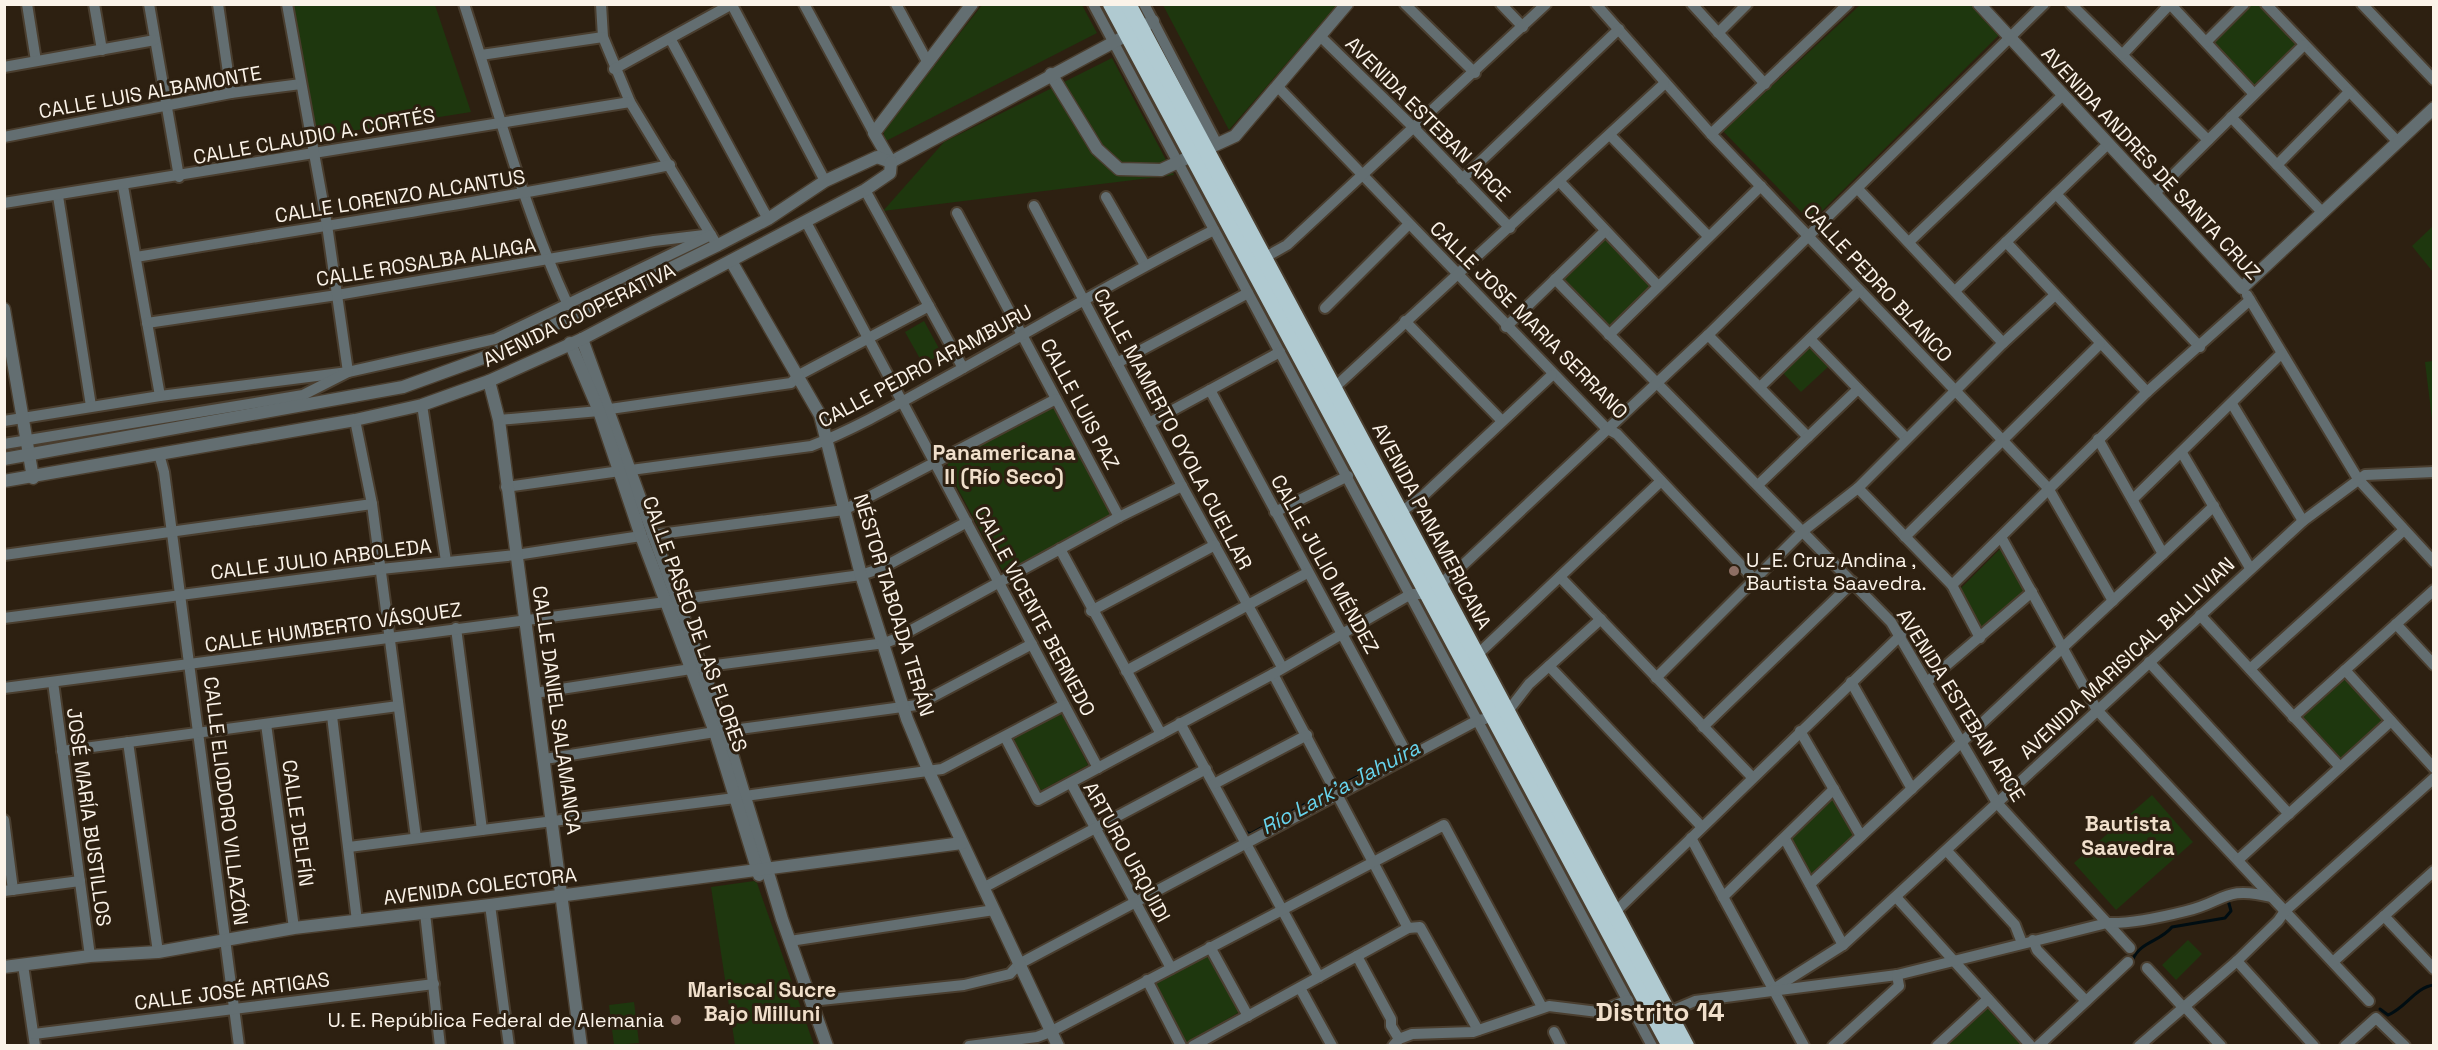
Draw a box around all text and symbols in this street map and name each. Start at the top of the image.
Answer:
street label: AVENIDA ESTEBAN ARCE [1340,31,1516,207]
street label: AVENIDA ANDRES DE SANTA CRUZ [2036,41,2266,285]
street label: CALLE LUIS ALBAMONTE [37,60,263,124]
street label: CALLE CLAUDIO A. CORTÉS [191,102,437,170]
street label: CALLE LORENZO ALCANTUS [273,163,527,229]
street label: CALLE PEDRO BLANCO [1798,198,1958,368]
street label: CALLE JOSE MARIA SERRANO [1424,215,1634,425]
street label: CALLE ROSALBA ALIAGA [314,232,538,292]
street label: AVENIDA COOPERATIVA [478,257,680,373]
street label: CALLE MAMERTO OYOLA CUELLAR [1088,284,1258,574]
street label: CALLE PEDRO ARAMBURU [814,299,1036,433]
street label: CALLE LUIS PAZ [1035,334,1125,474]
street label: AVENIDA PANAMERICANA [1366,418,1498,634]
district label: Panamericana II (Río Seco) [932,439,1076,490]
street label: CALLE JULIO MÉNDEZ [1265,470,1385,658]
street label: NÉSTOR TABOADA TERÁN [848,491,940,719]
street label: CALLE PASEO DE LAS FLORES [637,493,753,755]
street label: CALLE VICENTE BERNEDO [969,501,1101,721]
street label: CALLE JULIO ARBOLEDA [209,532,433,585]
place label: U_E. Cruz Andina , Bautista Saavedra. [1746,547,1926,596]
street label: AVENIDA MARISICAL BALLIVIAN [2014,551,2240,765]
marker: U_E. Cruz Andina , Bautista Saavedra. [1727,564,1741,578]
street label: CALLE DANIEL SALAMANCA [527,584,587,836]
street label: CALLE HUMBERTO VÁSQUEZ [203,596,463,658]
street label: AVENIDA ESTEBAN ARCE [1891,604,2031,806]
street label: CALLE ELIODORO VILLAZÓN [198,675,254,927]
street label: JOSÉ MARÍA BUSTILLOS [61,706,117,928]
water label: Río Lark’a Jahuira [1256,733,1425,840]
street label: CALLE DELFÍN [276,758,320,888]
street label: ARTURO URQUIDI [1078,777,1176,927]
district label: Bautista Saavedra [2081,810,2175,861]
street label: AVENIDA COLECTORA [382,861,579,911]
street label: CALLE JOSÉ ARTIGAS [133,966,331,1016]
district label: Mariscal Sucre Bajo Milluni [688,976,836,1027]
district label: Distrito 14 [1596,995,1724,1029]
place label: U. E. República Federal de Alemania [328,1007,664,1033]
marker: U. E. República Federal de Alemania [669,1013,683,1027]

